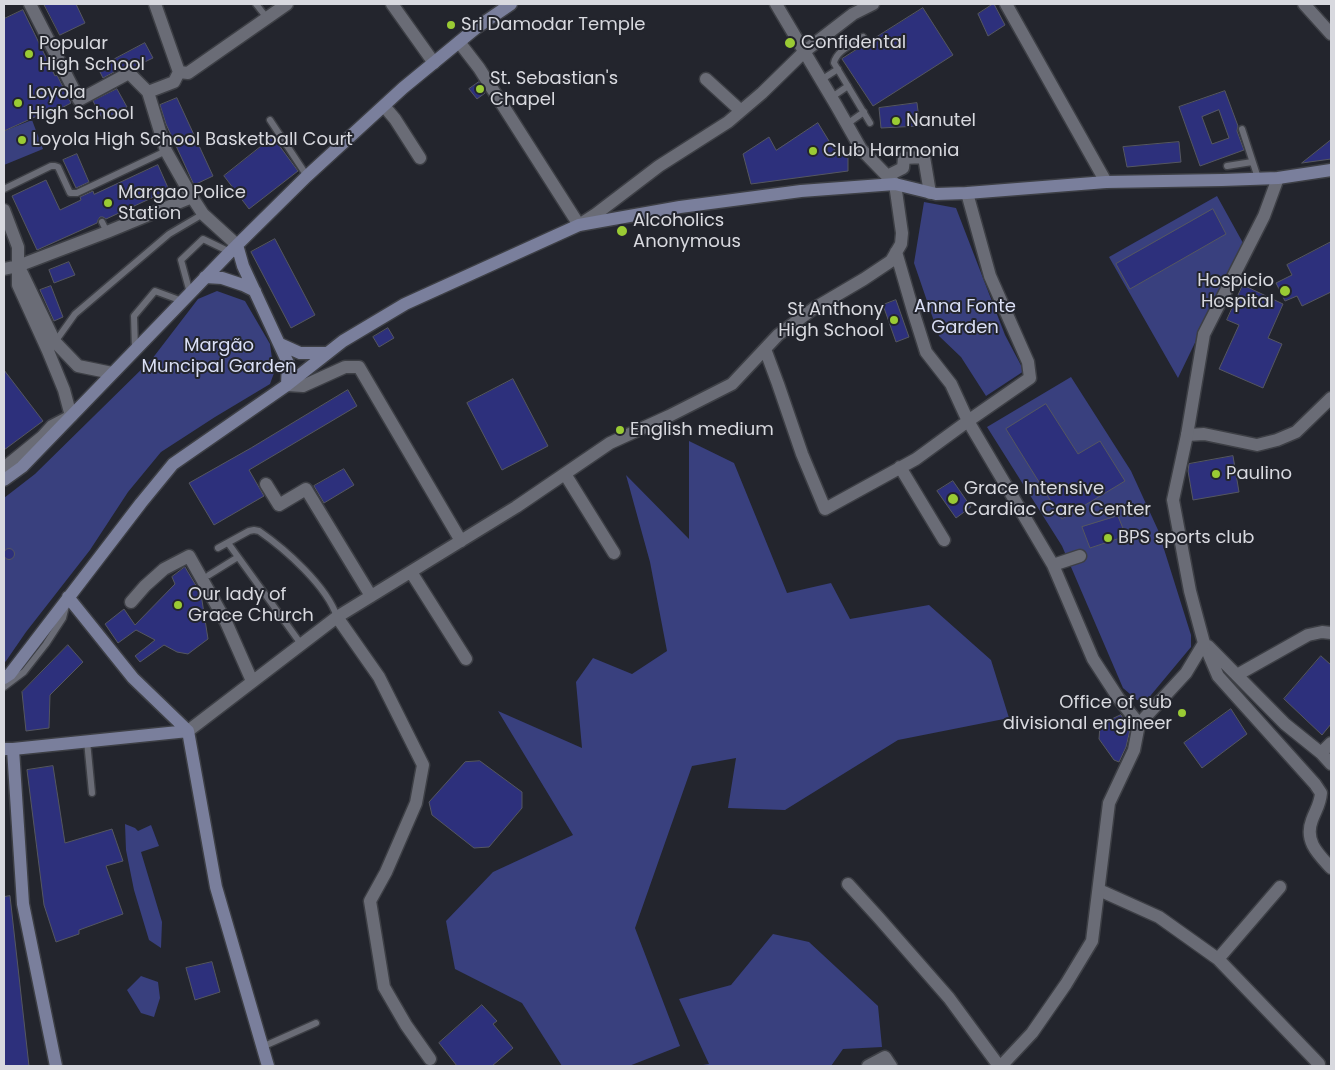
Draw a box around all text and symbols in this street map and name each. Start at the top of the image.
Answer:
place label: Sri Damodar Temple [461,14,646,36]
marker: Sri Damodar Temple [445,19,457,31]
place label: Confidental [801,32,906,54]
place label: Popular High School [39,33,145,76]
marker: Confidental [783,36,797,50]
marker: Popular High School [23,48,35,60]
place label: St. Sebastian's Chapel [490,68,618,110]
place label: Loyola High School [28,82,134,125]
marker: St. Sebastian's Chapel [474,83,486,95]
marker: Loyola High School [12,97,24,109]
place label: Nanutel [906,110,976,132]
marker: Nanutel [890,115,902,127]
place label: Loyola High School Basketball Court [32,129,353,151]
marker: Loyola High School Basketball Court [16,134,28,146]
place label: Club Harmonia [823,140,959,162]
marker: Club Harmonia [807,145,819,157]
place label: Margao Police Station [118,182,246,224]
marker: Margao Police Station [102,197,114,209]
place label: Alcoholics Anonymous [633,210,741,252]
marker: Alcoholics Anonymous [615,224,629,238]
place label: Hospicio Hospital [1197,270,1274,312]
marker: Hospicio Hospital [1278,284,1292,298]
park label: Anna Fonte Garden [914,296,1016,338]
place label: St Anthony High School [778,299,884,342]
marker: St Anthony High School [888,314,900,326]
park label: Margão Muncipal Garden [141,335,297,378]
place label: English medium [630,419,774,441]
marker: English medium [614,424,626,436]
place label: Paulino [1226,463,1292,485]
marker: Paulino [1210,468,1222,480]
place label: Grace Intensive Cardiac Care Center [964,478,1151,520]
marker: Grace Intensive Cardiac Care Center [946,492,960,506]
place label: BPS sports club [1118,527,1254,549]
marker: BPS sports club [1102,532,1114,544]
place label: Our lady of Grace Church [188,584,314,626]
marker: Our lady of Grace Church [172,599,184,611]
place label: Office of sub divisional engineer [1003,692,1172,734]
marker: Office of sub divisional engineer [1176,707,1188,719]

